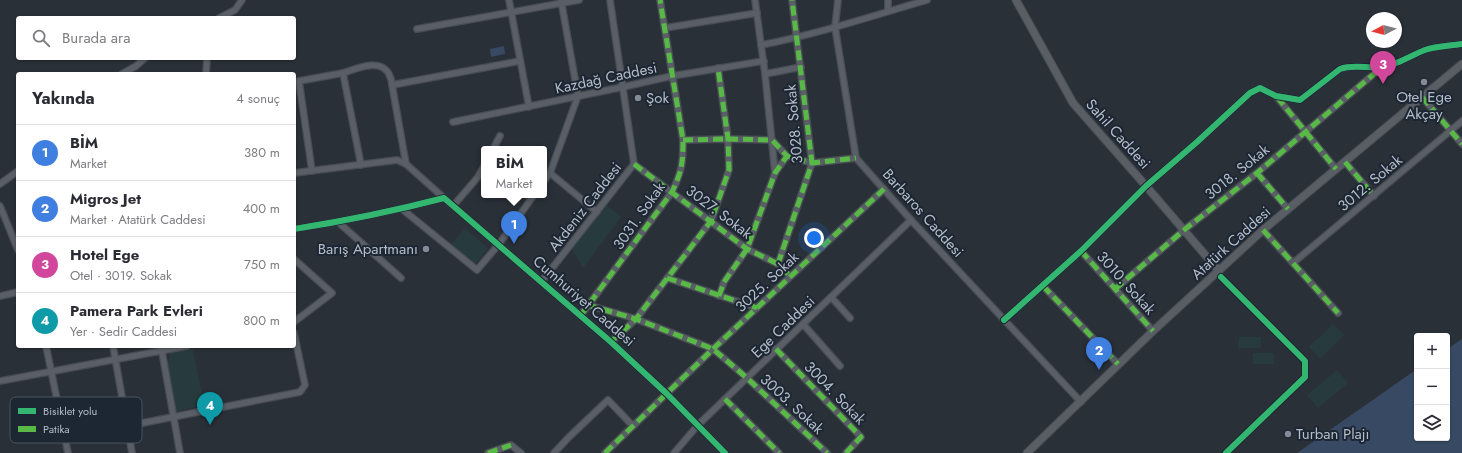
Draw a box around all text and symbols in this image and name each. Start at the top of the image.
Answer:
north arrow [1366,12,1402,48]
search box [16,16,296,60]
icon: search [30,27,52,49]
text: Burada ara [62,27,130,49]
pin: 3 [1370,51,1396,84]
street label: Kazdağ Caddesi [553,56,659,100]
marker: Otel Ege Akçay [1419,77,1429,87]
street label: 3028. Sokak [780,83,808,165]
text: Yakında [32,86,95,110]
place label: Otel Ege Akçay [1396,86,1452,125]
place label: Şok [646,87,669,109]
text: 4 sonuç [236,89,280,108]
marker: Şok [633,93,643,103]
street label: Sahil Caddesi [1081,94,1155,174]
text: BİM [70,132,98,154]
street label: 3018. Sokak [1200,139,1274,205]
text: 1 [42,143,48,162]
text: 380 m [244,143,280,162]
popup [481,146,547,198]
street label: 3012. Sokak [1333,149,1407,217]
text: BİM [496,152,524,174]
text: Market [70,154,107,173]
street label: Akdeniz Caddesi [543,158,627,256]
street label: Barbaros Caddesi [877,164,969,262]
text: Market [496,174,532,193]
street label: 3031. Sokak [608,177,671,254]
street label: 3027. Sokak [681,180,757,244]
text: Migros Jet [70,188,141,210]
text: 2 [41,199,49,218]
text: 400 m [243,199,280,218]
street label: Atatürk Caddesi [1186,201,1276,285]
text: Market · Atatürk Caddesi [70,210,206,229]
pin: 1 [501,211,527,244]
your location [804,228,824,248]
place label: Barış Apartmanı [318,238,418,260]
text: Hotel Ege [70,244,139,266]
marker: Barış Apartmanı [421,244,431,254]
street label: 3025. Sokak [730,246,804,317]
street label: 3010. Sokak [1091,246,1161,320]
street label: Cumhuriyet Caddesi [528,250,640,352]
text: 3 [41,255,49,274]
text: 750 m [244,255,280,274]
text: Otel · 3019. Sokak [70,266,172,285]
street label: Ege Caddesi [746,291,820,363]
text: Pamera Park Evleri [70,300,203,322]
text: 4 [40,311,50,330]
text: 800 m [243,311,280,330]
text: Yer · Sedir Caddesi [70,322,177,341]
map controls [1414,333,1450,441]
button: + [1414,333,1450,369]
pin: 2 [1086,337,1112,370]
street label: 3004. Sokak [799,356,871,430]
street label: 3003. Sokak [755,369,829,440]
button: − [1414,369,1450,405]
pin: 4 [197,392,223,425]
legend [10,397,142,443]
text: Bisiklet yolu [43,403,97,419]
button: layers [1414,405,1450,441]
text: Patika [43,421,70,437]
place label: Turban Plajı [1296,423,1369,445]
marker: Turban Plajı [1283,429,1293,439]

